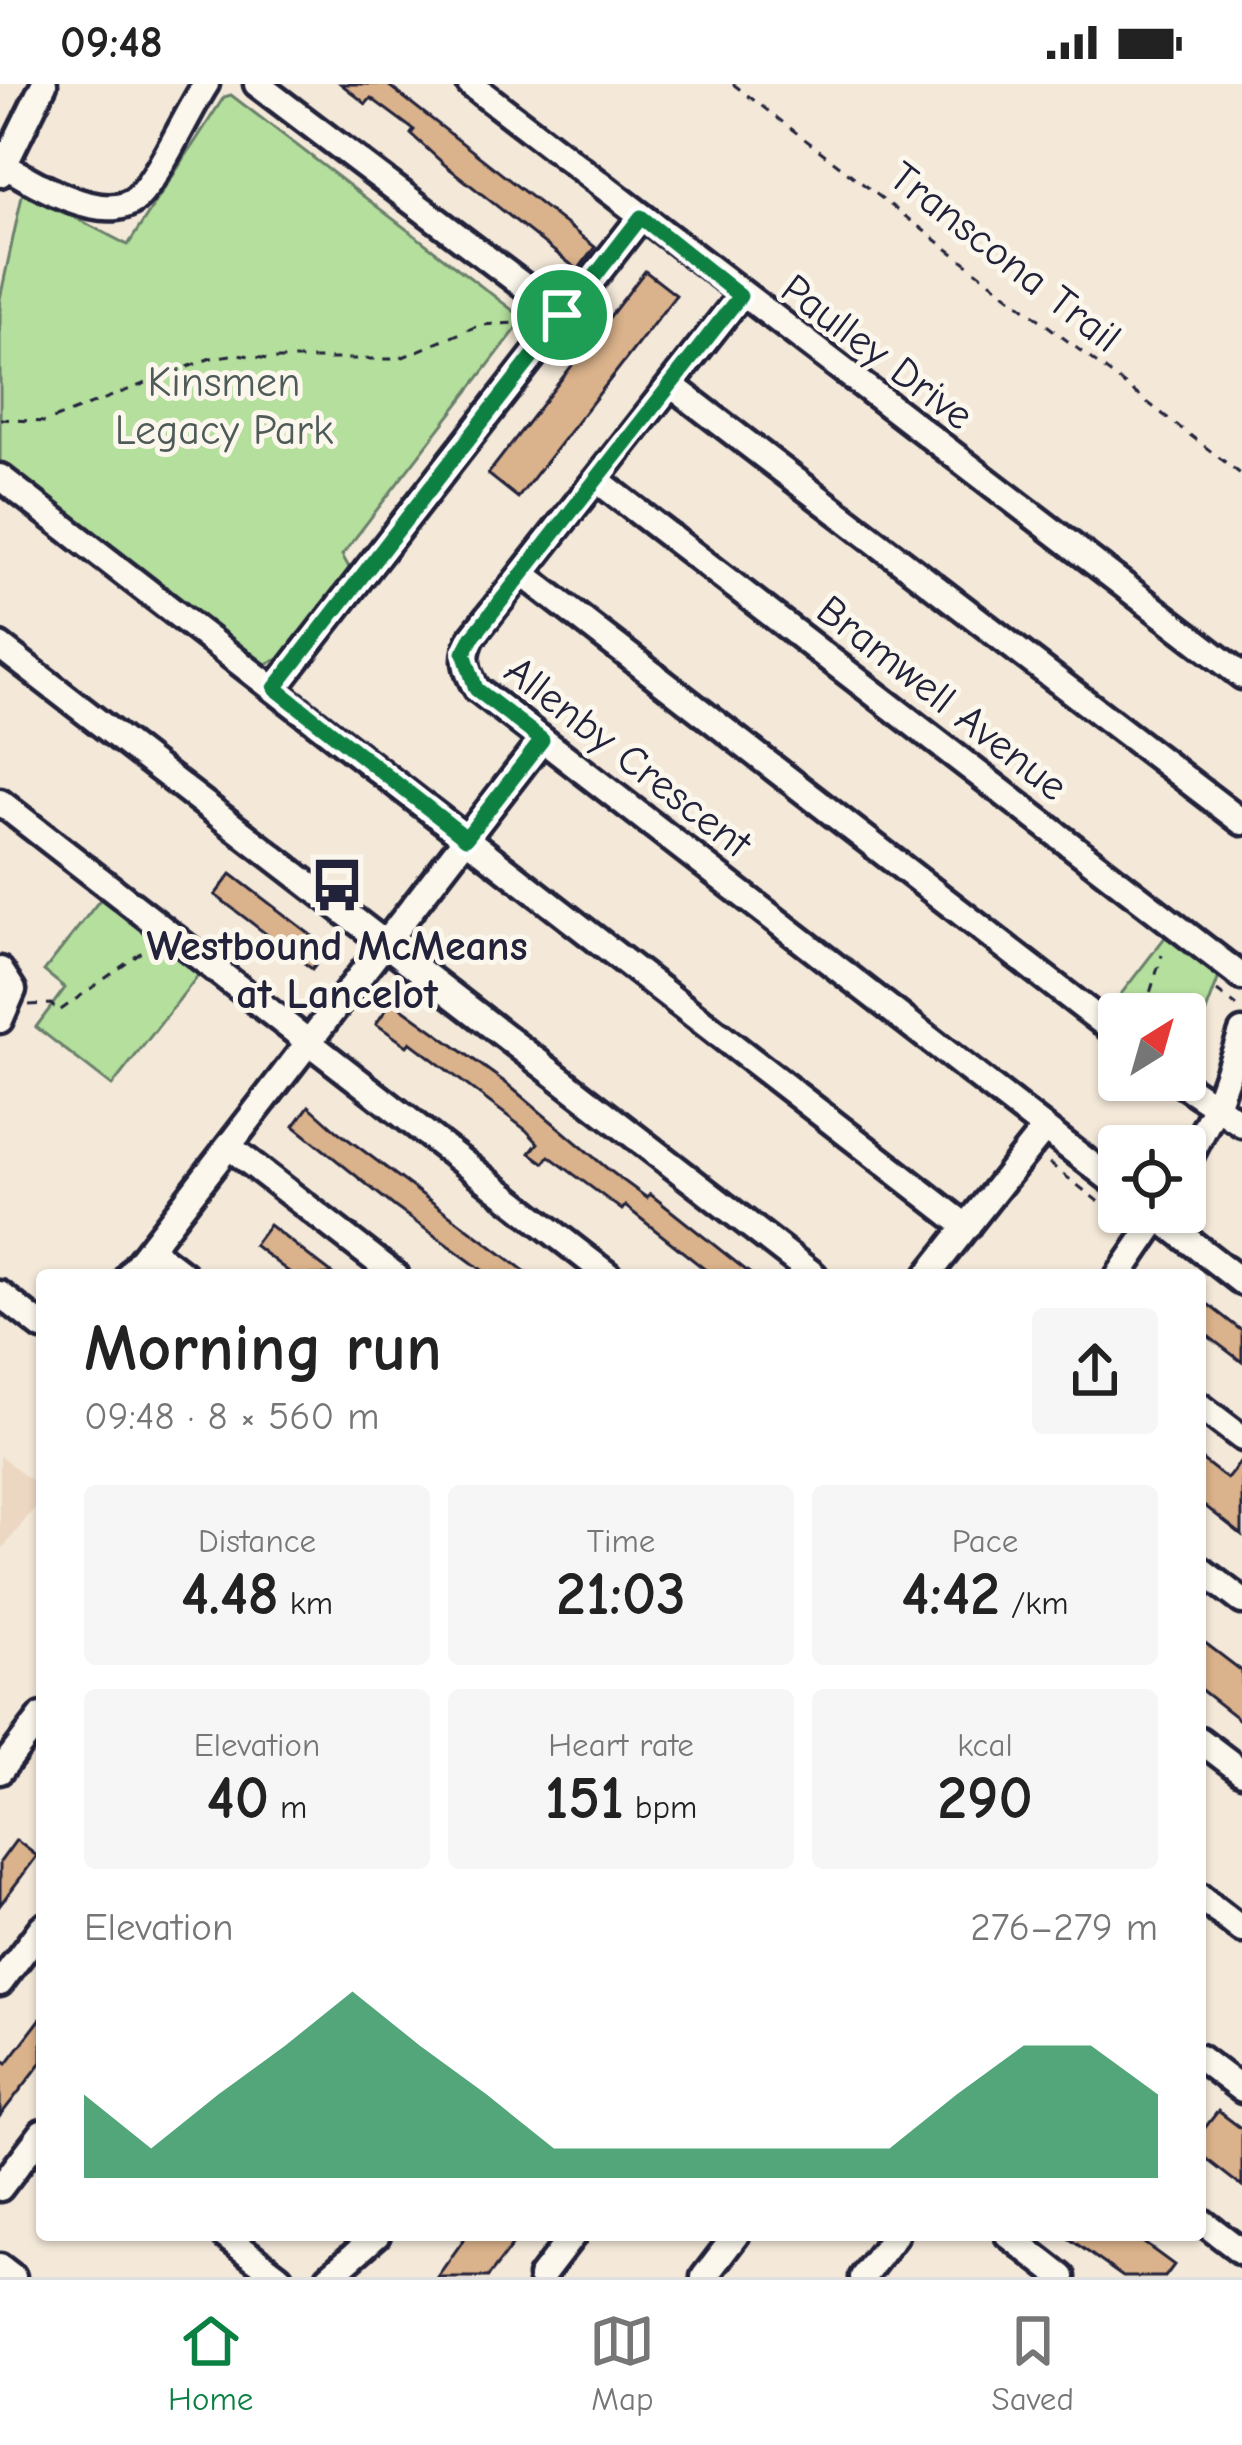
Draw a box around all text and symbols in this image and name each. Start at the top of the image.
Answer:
text: 09:48 [60,16,163,68]
street label: Transcona Trail [880,152,1130,363]
pin [511,264,613,366]
street label: Paulley Drive [772,264,983,440]
icon: arrive [529,282,595,348]
park label: Kinsmen Legacy Park [115,358,333,455]
street label: Bramwell Avenue [807,585,1077,811]
street label: Allenby Crescent [495,646,762,870]
bus stop icon: Westbound McMeans at Lancelot [308,856,366,914]
place label: Westbound McMeans at Lancelot [146,922,528,1019]
north arrow [1098,993,1206,1101]
map controls [1098,993,1206,1233]
button: locate [1098,1125,1206,1233]
button: share [1032,1308,1158,1434]
text: Morning run [84,1311,442,1387]
text: 09:48 · 8 × 560 m [84,1394,380,1439]
text: Distance [198,1522,316,1560]
text: Time [587,1522,655,1560]
text: Pace [952,1522,1018,1560]
text: 4.48 [181,1560,279,1629]
text: 21:03 [556,1560,686,1629]
text: 4:42 [901,1560,1000,1629]
text: km [279,1584,333,1622]
text: /km [1000,1584,1069,1622]
text: Elevation [194,1726,320,1764]
text: Heart rate [548,1726,694,1764]
text: kcal [957,1726,1013,1764]
text: 40 [207,1764,269,1833]
text: 151 [545,1764,624,1833]
text: 290 [937,1764,1033,1833]
text: m [269,1788,307,1826]
text: bpm [624,1788,697,1826]
text: Elevation [84,1905,233,1950]
text: 276–279 m [970,1905,1158,1950]
tab: Home [168,2308,253,2418]
tab: Map [589,2308,655,2418]
tab: Saved [991,2308,1074,2418]

